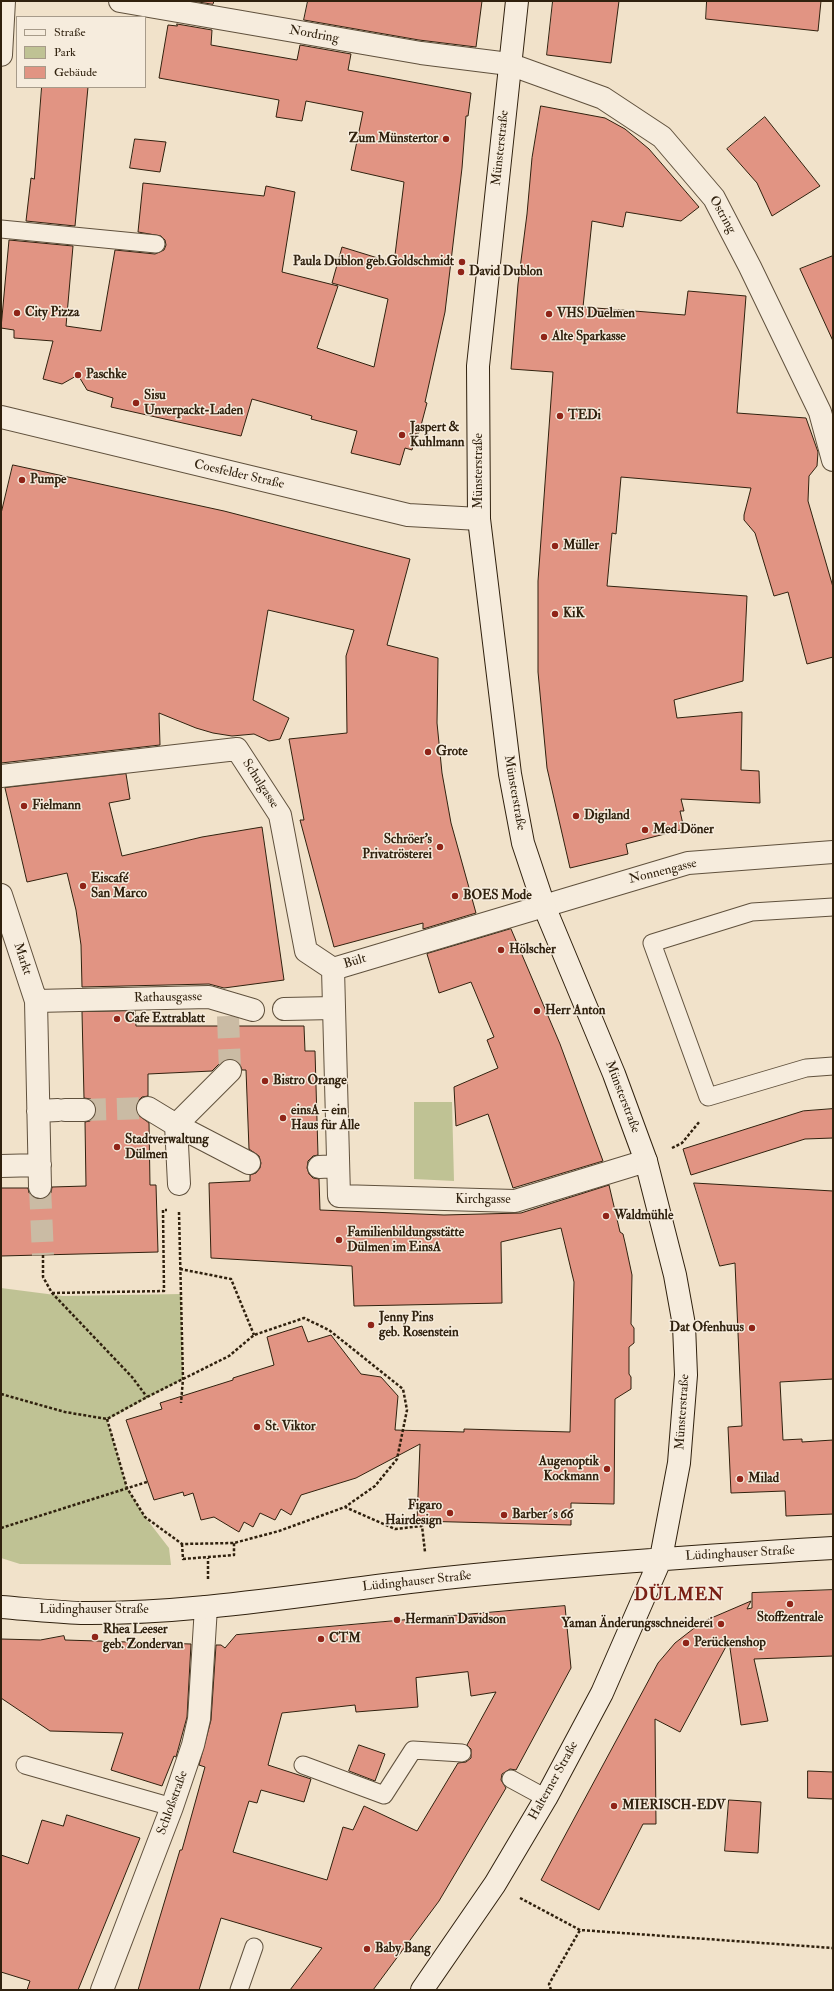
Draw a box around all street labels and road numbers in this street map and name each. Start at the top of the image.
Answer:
street label: Nordring [288,23,340,47]
street label: Münsterstraße [489,109,513,187]
street label: Ostring [705,193,739,237]
street label: Münsterstraße [471,433,487,509]
street label: Coesfelder Straße [192,457,286,493]
street label: Münsterstraße [500,754,528,832]
street label: Schulgasse [238,757,282,811]
street label: Nonnengasse [628,856,698,888]
street label: Markt [9,941,35,977]
street label: Bült [342,951,368,973]
street label: Rathausgasse [134,990,202,1006]
street label: Münsterstraße [601,1059,643,1135]
street label: Kirchgasse [455,1192,511,1208]
street label: Münsterstraße [673,1374,693,1450]
street label: Lüdinghauser Straße [685,1543,795,1565]
street label: Lüdinghauser Straße [362,1569,472,1595]
street label: Lüdinghauser Straße [39,1602,149,1618]
street label: Halterner Straße [526,1739,582,1823]
street label: Schloßstraße [154,1769,192,1837]

